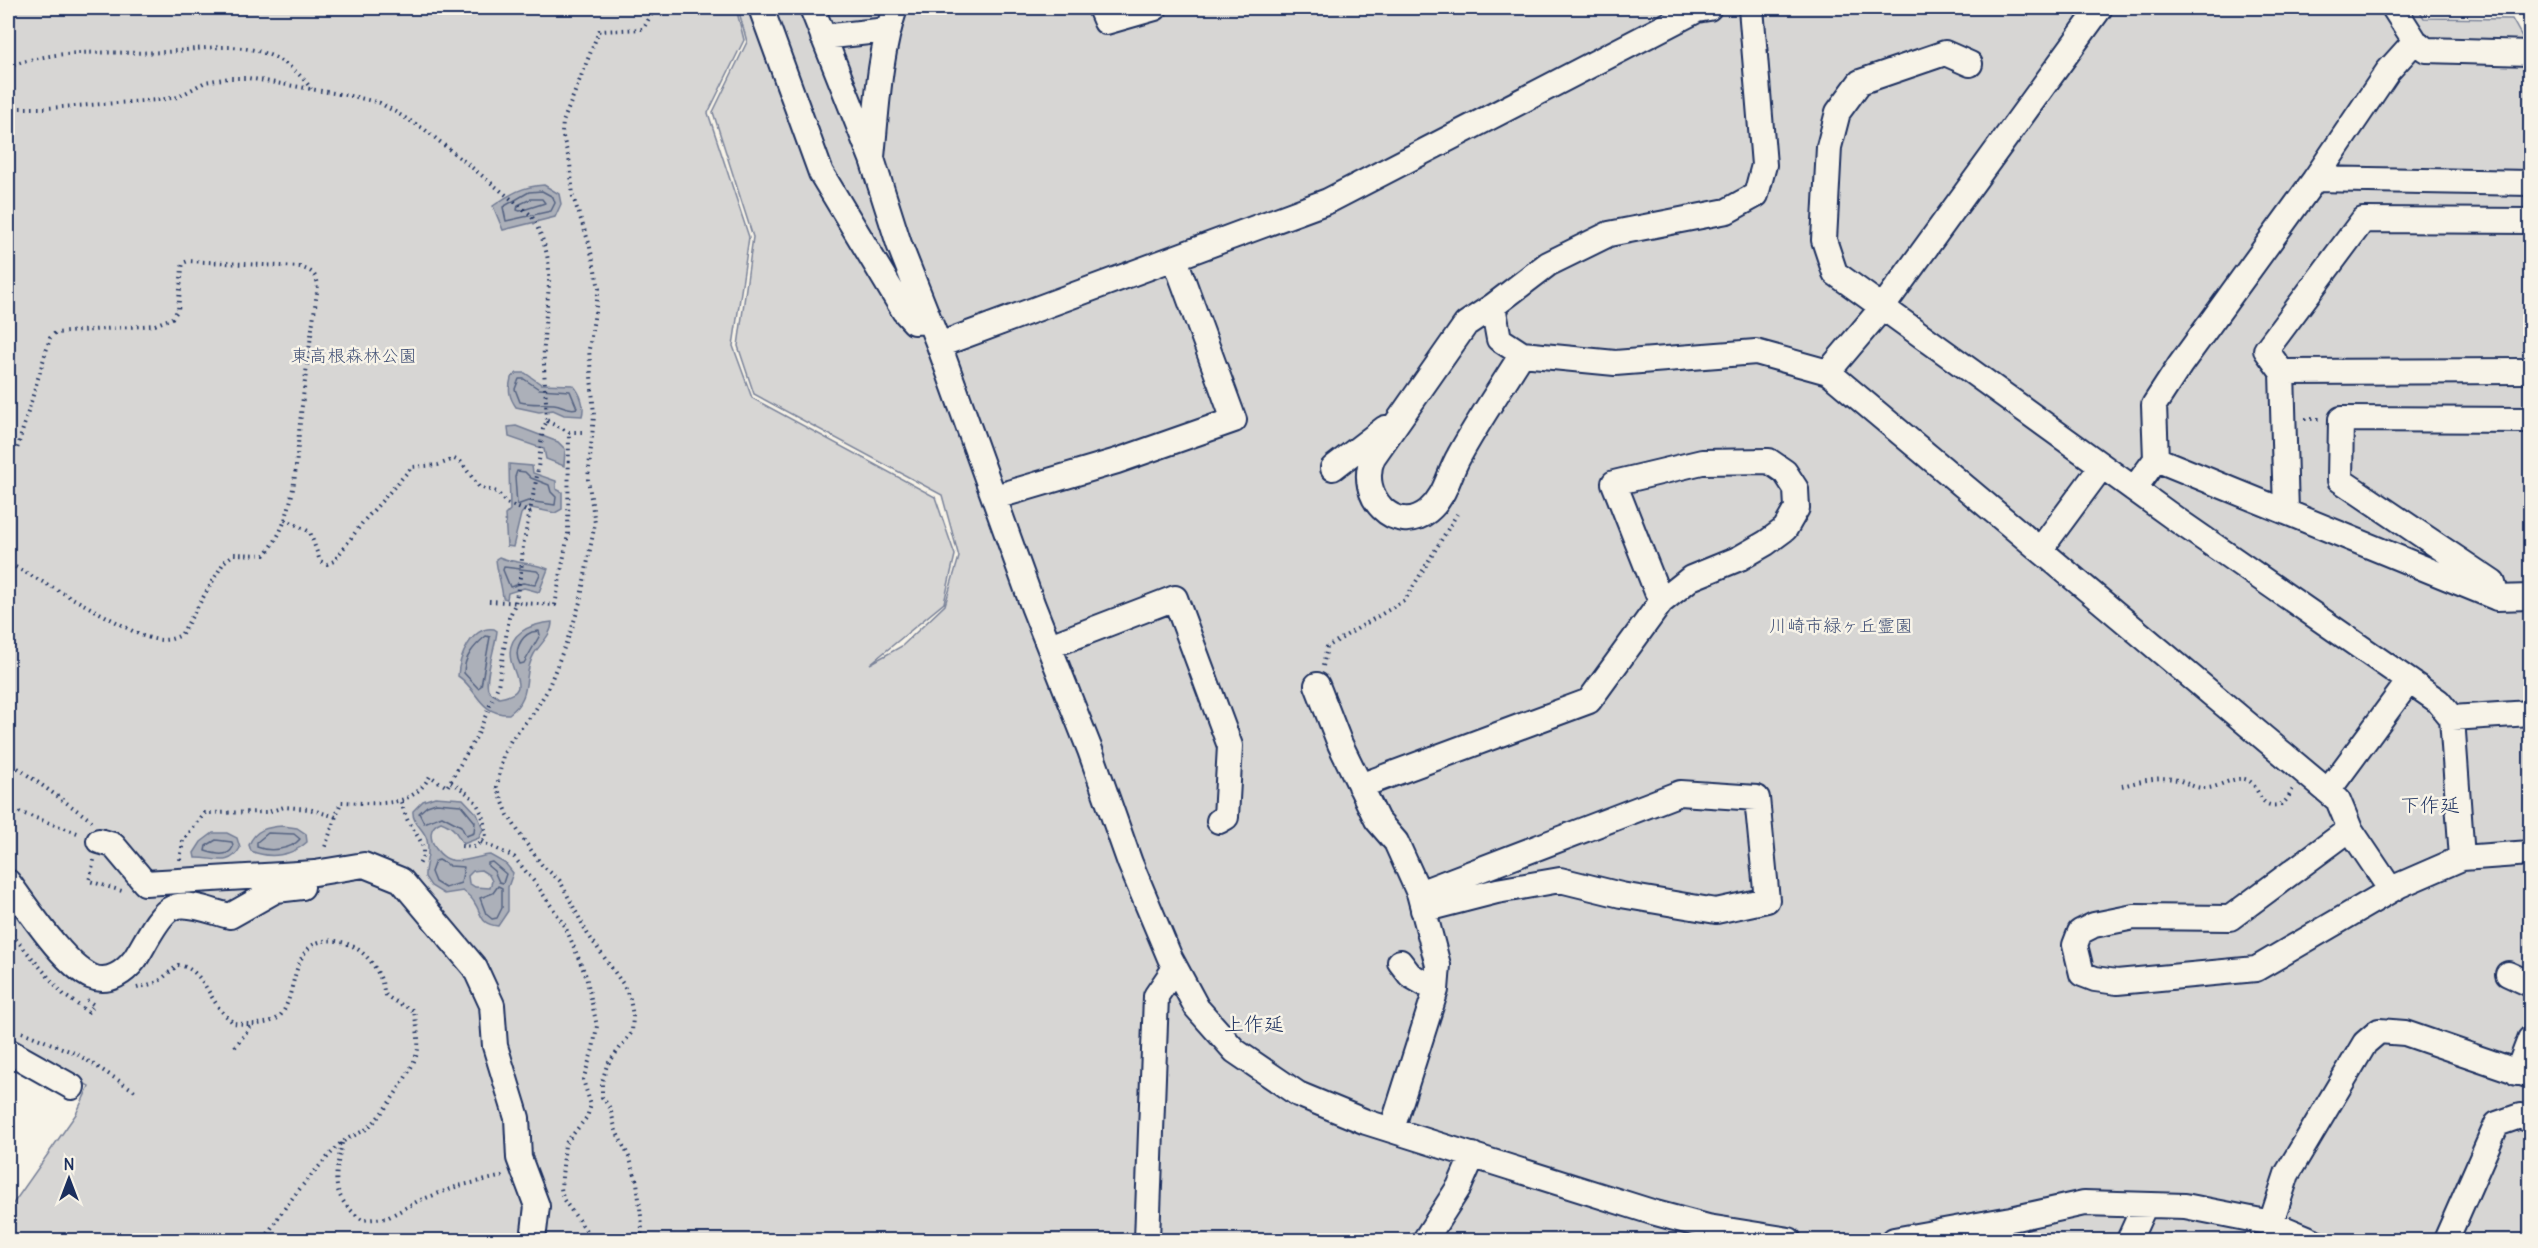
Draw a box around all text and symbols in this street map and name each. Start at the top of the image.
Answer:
park label: 東高根森林公園 [291,344,417,367]
park label: 川崎市緑ヶ丘霊園 [1769,614,1913,637]
district label: 下作延 [2400,792,2460,817]
district label: 上作延 [1224,1011,1284,1036]
north arrow [39,1149,99,1209]
text: N [63,1154,75,1174]

